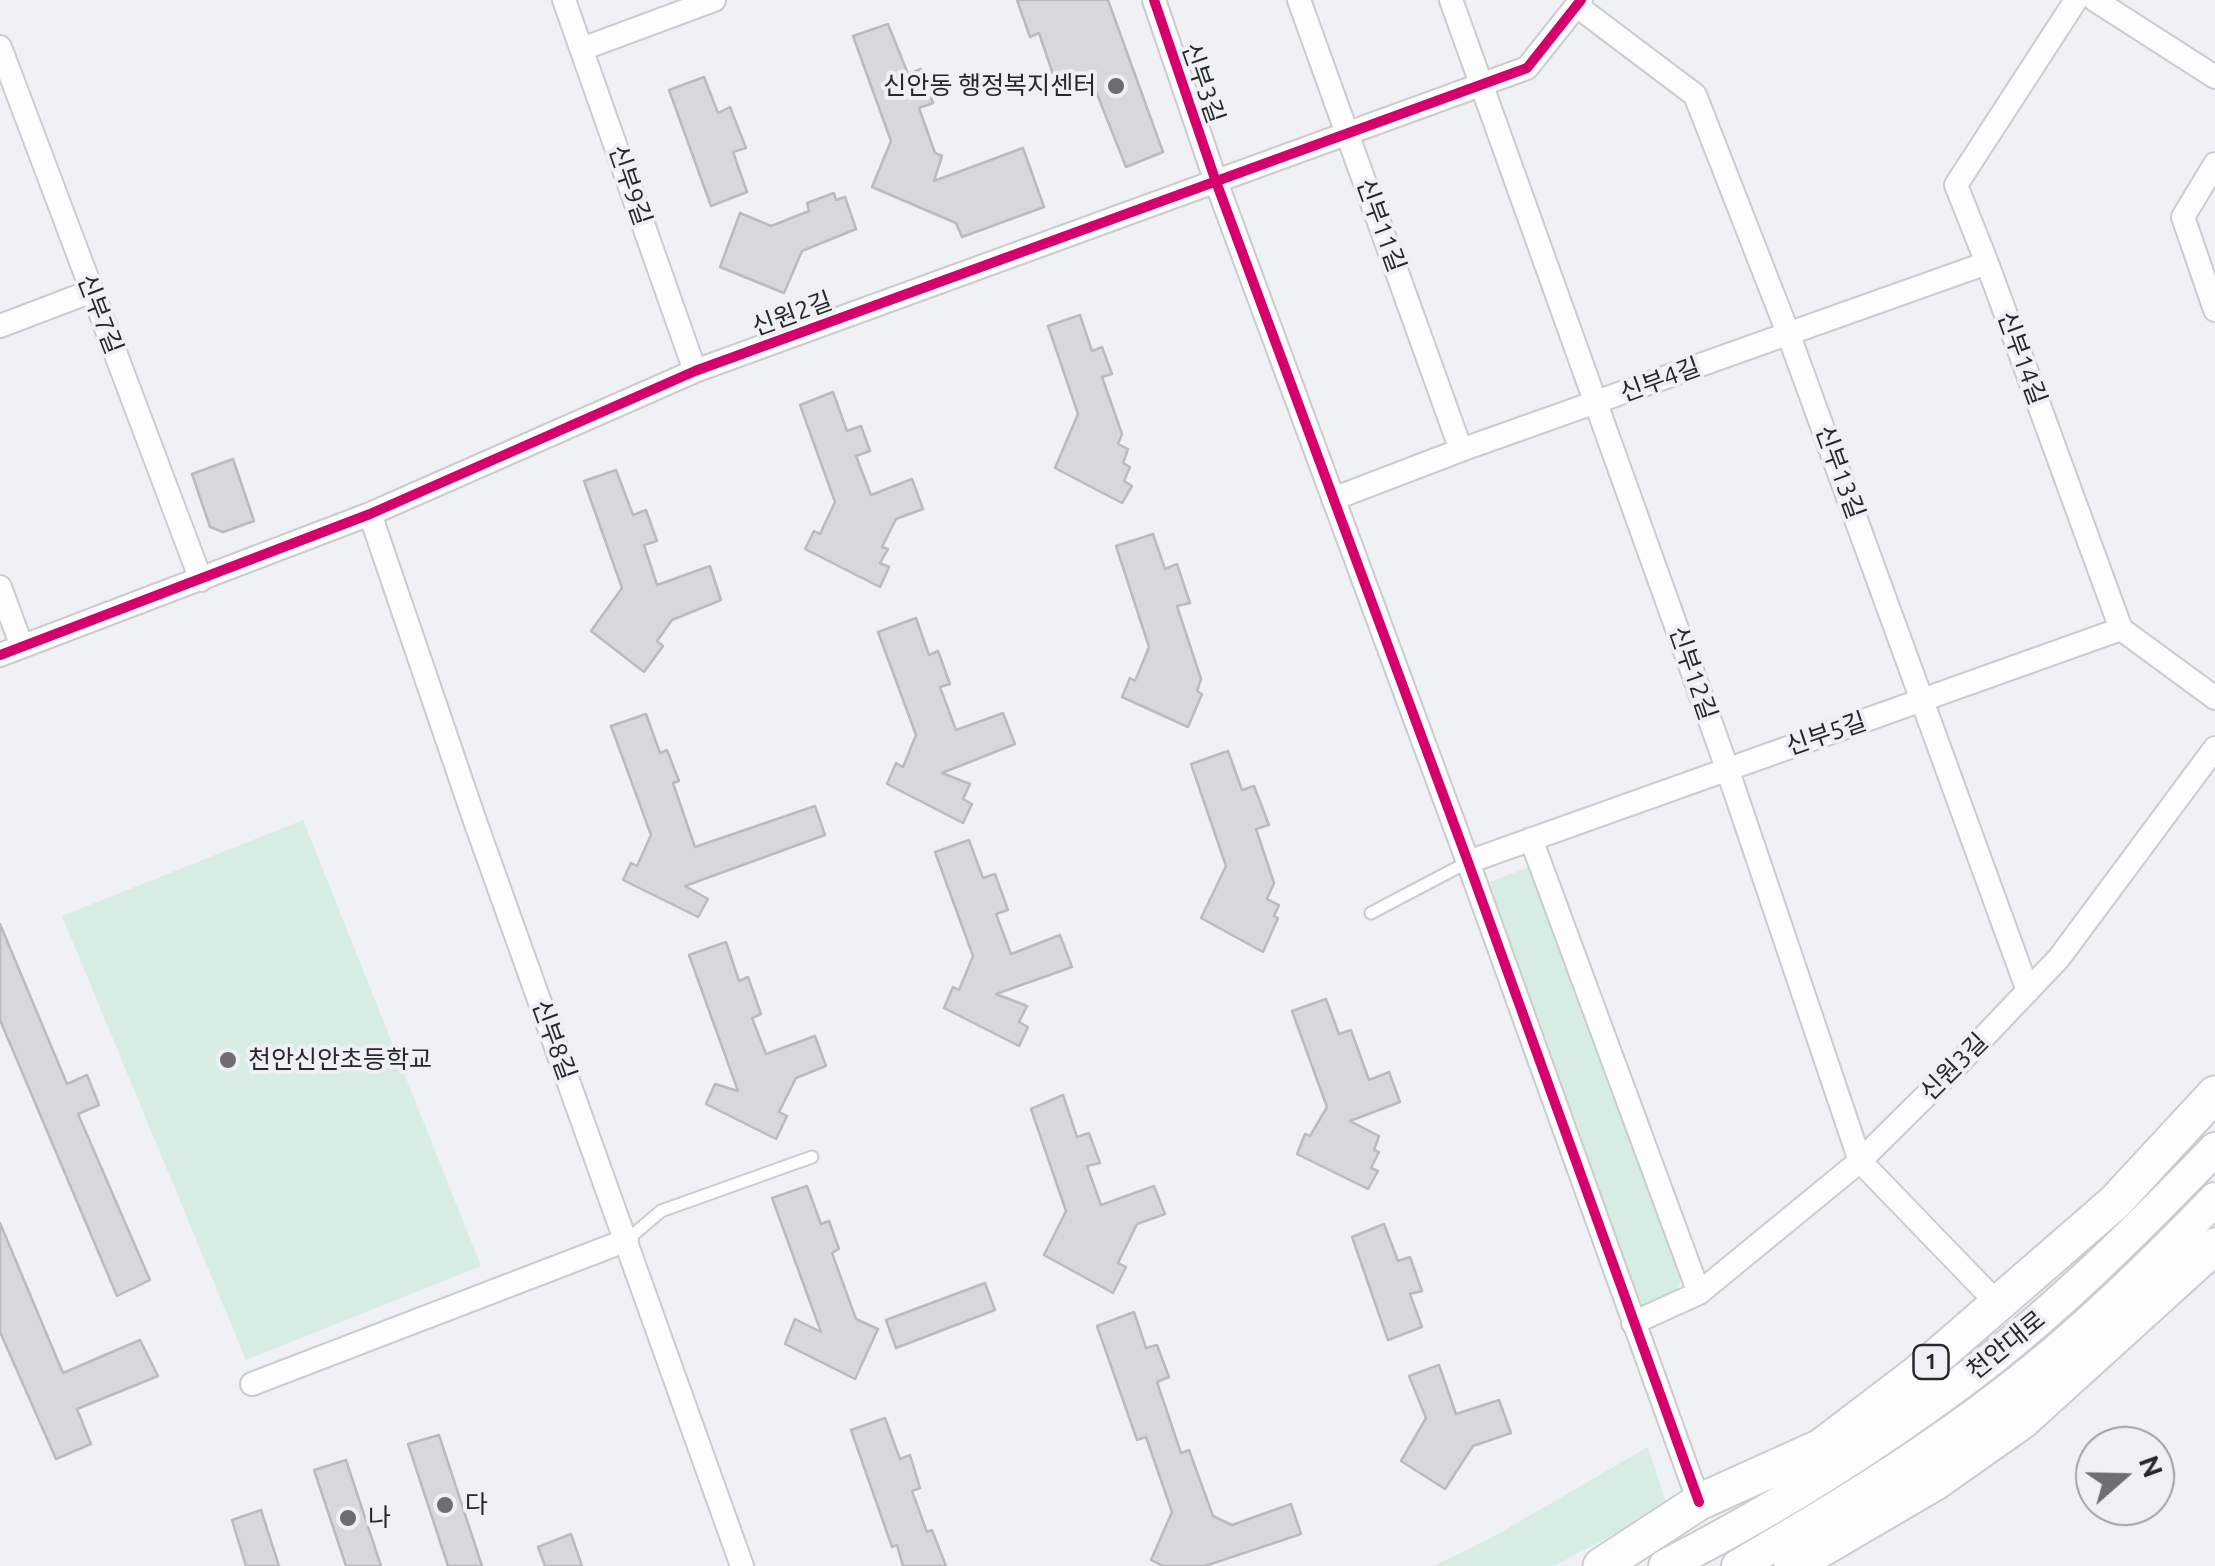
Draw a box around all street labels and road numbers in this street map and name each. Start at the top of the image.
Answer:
street label: 신부3길 [1175,39,1231,127]
street label: 신부9길 [602,141,658,229]
street label: 신부11길 [1350,174,1412,276]
street label: 신부7길 [71,270,129,358]
street label: 신원2길 [748,286,836,342]
street label: 신부14길 [1991,307,2053,409]
street label: 신부4길 [1616,352,1704,408]
street label: 신부13길 [1809,421,1871,523]
street label: 신부12길 [1663,622,1723,724]
street label: 신부5길 [1782,706,1870,762]
street label: 신부8길 [526,996,582,1084]
street label: 신원3길 [1914,1027,1994,1107]
street label: 천안대로 [1961,1304,2051,1386]
road number: 1 [1914,1345,1948,1379]

